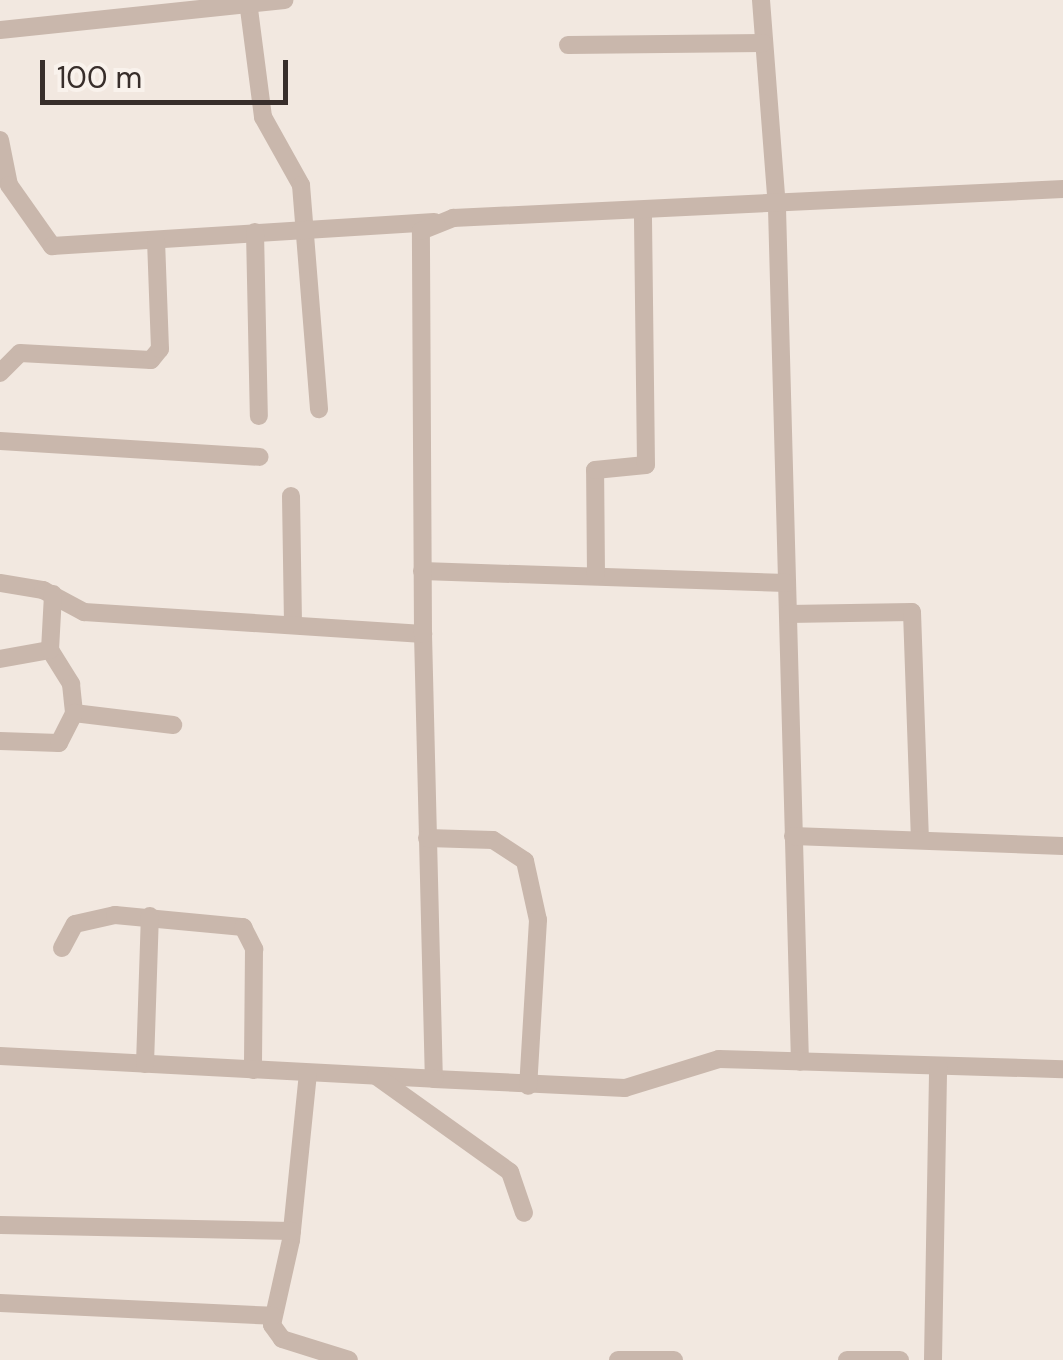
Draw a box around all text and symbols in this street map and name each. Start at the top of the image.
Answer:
scale bar [45,40,292,102]
text: 100 m [57,58,142,97]

